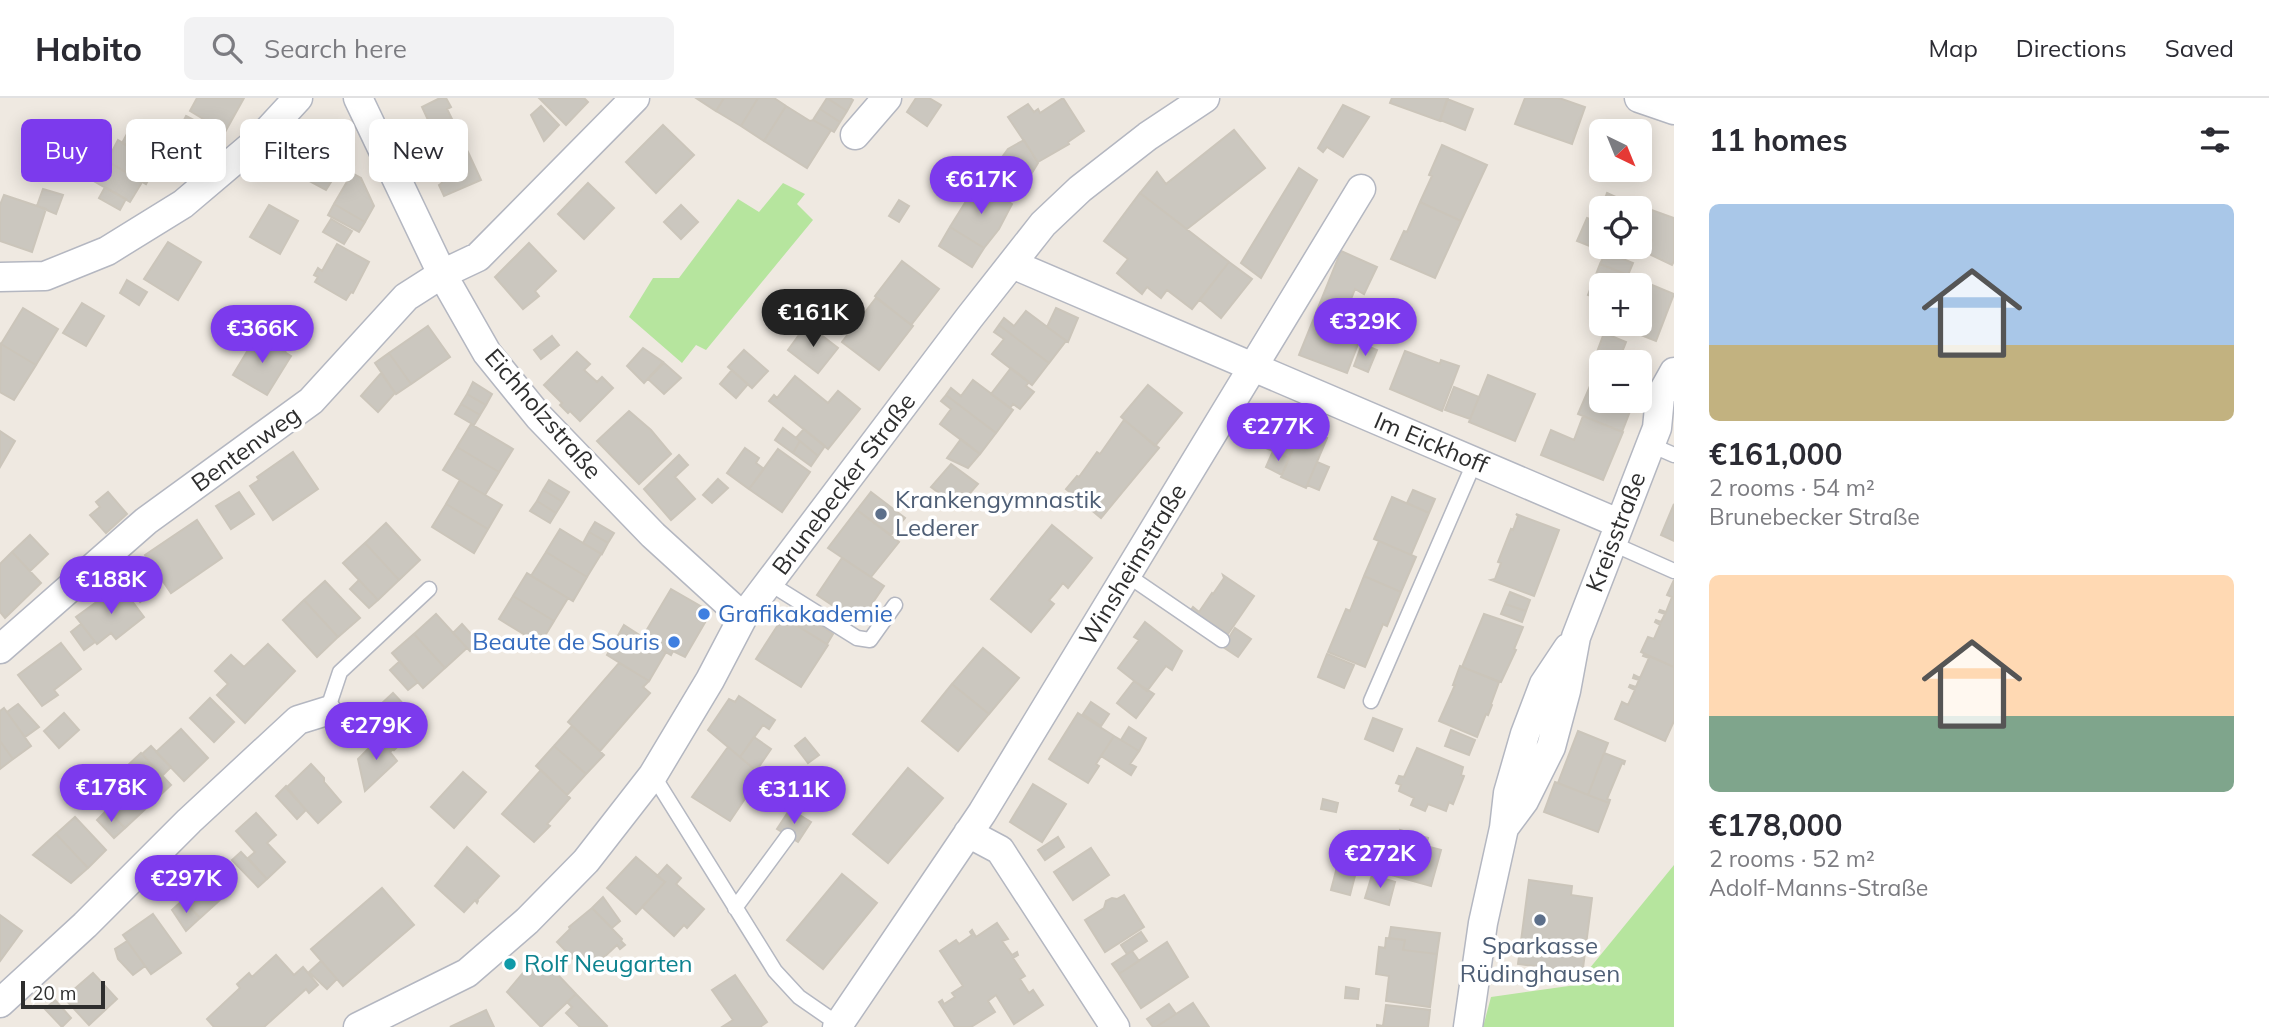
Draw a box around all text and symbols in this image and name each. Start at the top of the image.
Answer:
search box [184,17,674,80]
text: Habito [35,28,142,69]
icon: search [208,29,246,67]
text: Search here [264,32,407,65]
text: Map [1928,33,1978,63]
text: Directions [2016,33,2127,63]
text: Saved [2165,33,2234,63]
chip: Buy [21,119,112,182]
chip: Rent [126,119,226,182]
chip: Filters [240,119,355,182]
chip: New [369,119,468,182]
north arrow [1589,119,1652,182]
map controls [1589,119,1652,413]
text: 11 homes [1709,121,1848,159]
icon: filters [2196,121,2234,159]
pin: €617K [932,156,1030,216]
text: €617K [946,164,1016,193]
button: locate [1589,196,1652,259]
icon: home [1909,250,2035,376]
button: + [1589,273,1652,336]
pin: €161K [764,289,862,349]
text: €161K [778,297,848,326]
pin: €329K [1316,299,1414,358]
pin: €366K [213,306,311,365]
text: €329K [1330,306,1400,335]
text: €366K [227,313,297,342]
street label: Eichholzstraße [479,342,609,485]
button: − [1589,350,1652,413]
street label: Brunebecker Straße [765,387,921,580]
street label: Bentenweg [185,399,306,498]
pin: €277K [1229,404,1327,463]
street label: Im Eickhoff [1370,405,1494,480]
text: €277K [1243,411,1313,440]
text: €161,000 [1709,435,1842,473]
street label: Kreisstraße [1579,467,1652,596]
text: 2 rooms · 54 m² [1709,473,1875,502]
street label: Winsheimstraße [1072,478,1192,651]
place label: Krankengymnastik Lederer [895,484,1102,542]
text: Brunebecker Straße [1709,502,1920,531]
marker: Krankengymnastik Lederer [873,506,889,522]
pin: €188K [62,556,160,616]
text: €188K [76,564,146,593]
place label: Grafikakademie [718,598,893,628]
marker: Grafikakademie [696,606,712,622]
icon: home [1909,621,2035,747]
place label: Beaute de Souris [472,626,660,656]
marker: Beaute de Souris [666,634,682,650]
pin: €279K [327,702,425,762]
text: €279K [341,710,411,739]
pin: €178K [62,764,160,824]
pin: €311K [745,766,843,826]
text: €178K [76,772,146,801]
text: €311K [759,774,829,803]
text: €178,000 [1709,806,1842,844]
pin: €272K [1331,830,1429,890]
text: €272K [1345,838,1415,867]
text: 2 rooms · 52 m² [1709,844,1875,873]
pin: €297K [137,856,235,915]
text: €297K [151,863,221,892]
text: Adolf-Manns-Straße [1709,873,1928,902]
marker: Sparkasse Rüdinghausen [1532,912,1548,928]
place label: Sparkasse Rüdinghausen [1460,930,1620,988]
place label: Rolf Neugarten [524,948,693,978]
marker: Rolf Neugarten [502,956,518,972]
scale bar [21,978,105,1010]
text: 20 m [32,981,76,1005]

